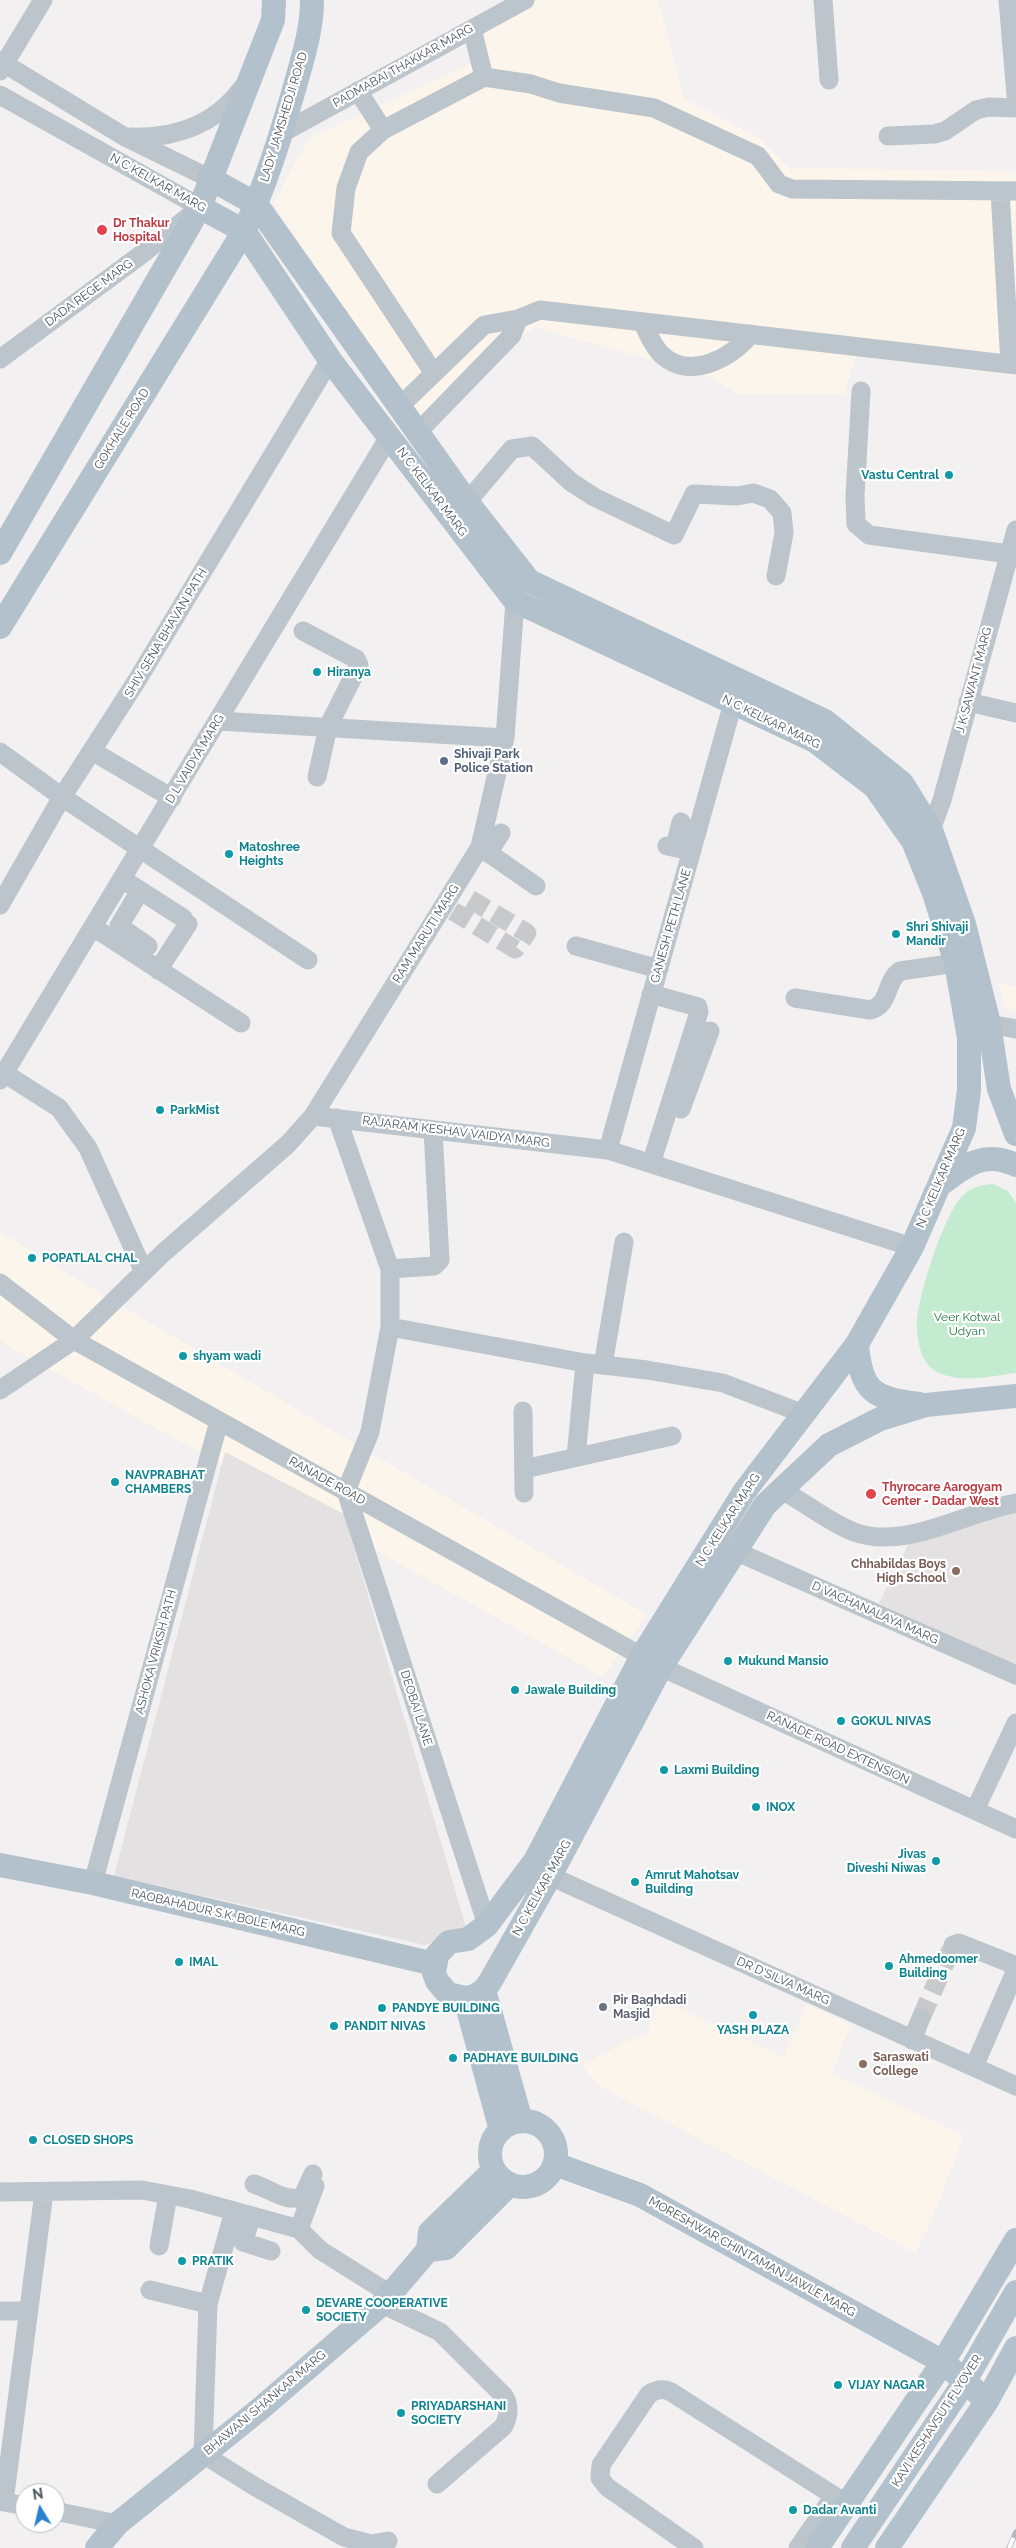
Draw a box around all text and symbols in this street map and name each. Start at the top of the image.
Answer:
street label: PADMABAI THAKKAR MARG [330,21,476,111]
street label: LADY JAMSHEDJI ROAD [257,50,311,184]
street label: N C KELKAR MARG [108,151,208,215]
place label: Dr Thakur Hospital [113,216,169,244]
marker: Dr Thakur Hospital [95,223,109,237]
street label: DADA REGE MARG [42,256,136,330]
street label: GOKHALE ROAD [91,386,153,472]
street label: N C KELKAR MARG [394,445,470,539]
place label: Vastu Central [861,468,939,482]
marker: Vastu Central [943,469,955,481]
street label: SHIV SENA BHAVAN PATH [122,566,210,700]
street label: J K SAWANT MARG [953,626,995,734]
place label: Hiranya [327,665,371,679]
marker: Hiranya [311,666,323,678]
street label: N C KELKAR MARG [720,692,822,752]
street label: D L VAIDYA MARG [163,712,227,806]
place label: Shivaji Park Police Station [454,747,533,775]
marker: Shivaji Park Police Station [438,755,450,767]
place label: Matoshree Heights [239,840,300,868]
marker: Matoshree Heights [223,848,235,860]
street label: GANESH PETH LANE [648,867,694,985]
street label: RAM MARUTI MARG [390,882,462,986]
place label: Shri Shivaji Mandir [906,920,968,948]
marker: Shri Shivaji Mandir [890,928,902,940]
place label: ParkMist [170,1103,220,1117]
marker: ParkMist [154,1104,166,1116]
street label: RAJARAM KESHAV VAIDYA MARG [362,1113,550,1151]
street label: N C KELKAR MARG [913,1126,969,1230]
place label: POPATLAL CHAL [42,1251,137,1265]
marker: POPATLAL CHAL [26,1252,38,1264]
park label: Veer Kotwal Udyan [934,1310,1000,1338]
place label: shyam wadi [193,1349,261,1363]
marker: shyam wadi [177,1350,189,1362]
street label: RANADE ROAD [286,1454,368,1508]
place label: NAVPRABHAT CHAMBERS [125,1468,205,1496]
street label: N C KELKAR MARG [693,1471,763,1569]
marker: NAVPRABHAT CHAMBERS [109,1476,121,1488]
place label: Thyrocare Aarogyam Center - Dadar West [882,1480,1002,1508]
marker: Thyrocare Aarogyam Center - Dadar West [864,1487,878,1501]
place label: Chhabildas Boys High School [851,1557,946,1585]
marker: Chhabildas Boys High School [950,1565,962,1577]
street label: D VACHANALAYA MARG [810,1579,940,1647]
street label: ASHOKA VRIKSH PATH [132,1588,180,1716]
place label: Mukund Mansio [738,1654,828,1668]
marker: Mukund Mansio [722,1655,734,1667]
street label: DEOBAI LANE [397,1669,435,1747]
place label: Jawale Building [525,1683,616,1697]
marker: Jawale Building [509,1684,521,1696]
street label: RANADE ROAD EXTENSION [764,1709,912,1787]
place label: GOKUL NIVAS [851,1714,931,1728]
marker: GOKUL NIVAS [835,1715,847,1727]
place label: Laxmi Building [674,1763,759,1777]
marker: Laxmi Building [658,1764,670,1776]
place label: INOX [766,1800,795,1814]
marker: INOX [750,1801,762,1813]
street label: N C KELKAR MARG [510,1838,574,1938]
place label: Jivas Diveshi Niwas [847,1847,926,1875]
marker: Jivas Diveshi Niwas [930,1855,942,1867]
place label: Amrut Mahotsav Building [645,1868,739,1896]
marker: Amrut Mahotsav Building [629,1876,641,1888]
street label: RAOBAHADUR S.K. BOLE MARG [130,1886,306,1940]
place label: Ahmedoomer Building [899,1952,978,1980]
street label: DR D'SILVA MARG [734,1954,832,2008]
place label: IMAL [189,1955,218,1969]
marker: IMAL [173,1956,185,1968]
marker: Ahmedoomer Building [883,1960,895,1972]
place label: Pir Baghdadi Masjid [613,1993,686,2021]
place label: PANDYE BUILDING [392,2001,500,2015]
marker: Pir Baghdadi Masjid [597,2001,609,2013]
marker: PANDYE BUILDING [376,2002,388,2014]
marker: YASH PLAZA [747,2009,759,2021]
place label: PANDIT NIVAS [344,2019,426,2033]
marker: PANDIT NIVAS [328,2020,340,2032]
place label: YASH PLAZA [717,2023,789,2037]
place label: Saraswati College [873,2050,929,2078]
place label: PADHAYE BUILDING [463,2051,578,2065]
marker: PADHAYE BUILDING [447,2052,459,2064]
marker: Saraswati College [857,2058,869,2070]
place label: CLOSED SHOPS [43,2133,133,2147]
marker: CLOSED SHOPS [27,2134,39,2146]
street label: MORESHWAR CHINTAMAN JAWLE MARG [646,2194,858,2320]
place label: PRATIK [192,2254,234,2268]
marker: PRATIK [176,2255,188,2267]
place label: DEVARE COOPERATIVE SOCIETY [316,2296,448,2324]
marker: DEVARE COOPERATIVE SOCIETY [300,2304,312,2316]
street label: BHAWANI SHANKAR MARG [201,2348,329,2458]
street label: KAVI KESHAVSUT FLYOVER [889,2352,985,2490]
place label: VIJAY NAGAR [848,2378,925,2392]
marker: VIJAY NAGAR [832,2379,844,2391]
place label: PRIYADARSHANI SOCIETY [411,2399,506,2427]
marker: PRIYADARSHANI SOCIETY [395,2407,407,2419]
north arrow [15,2483,65,2533]
text: N [31,2485,44,2503]
place label: Dadar Avanti [803,2503,876,2517]
marker: Dadar Avanti [787,2504,799,2516]

